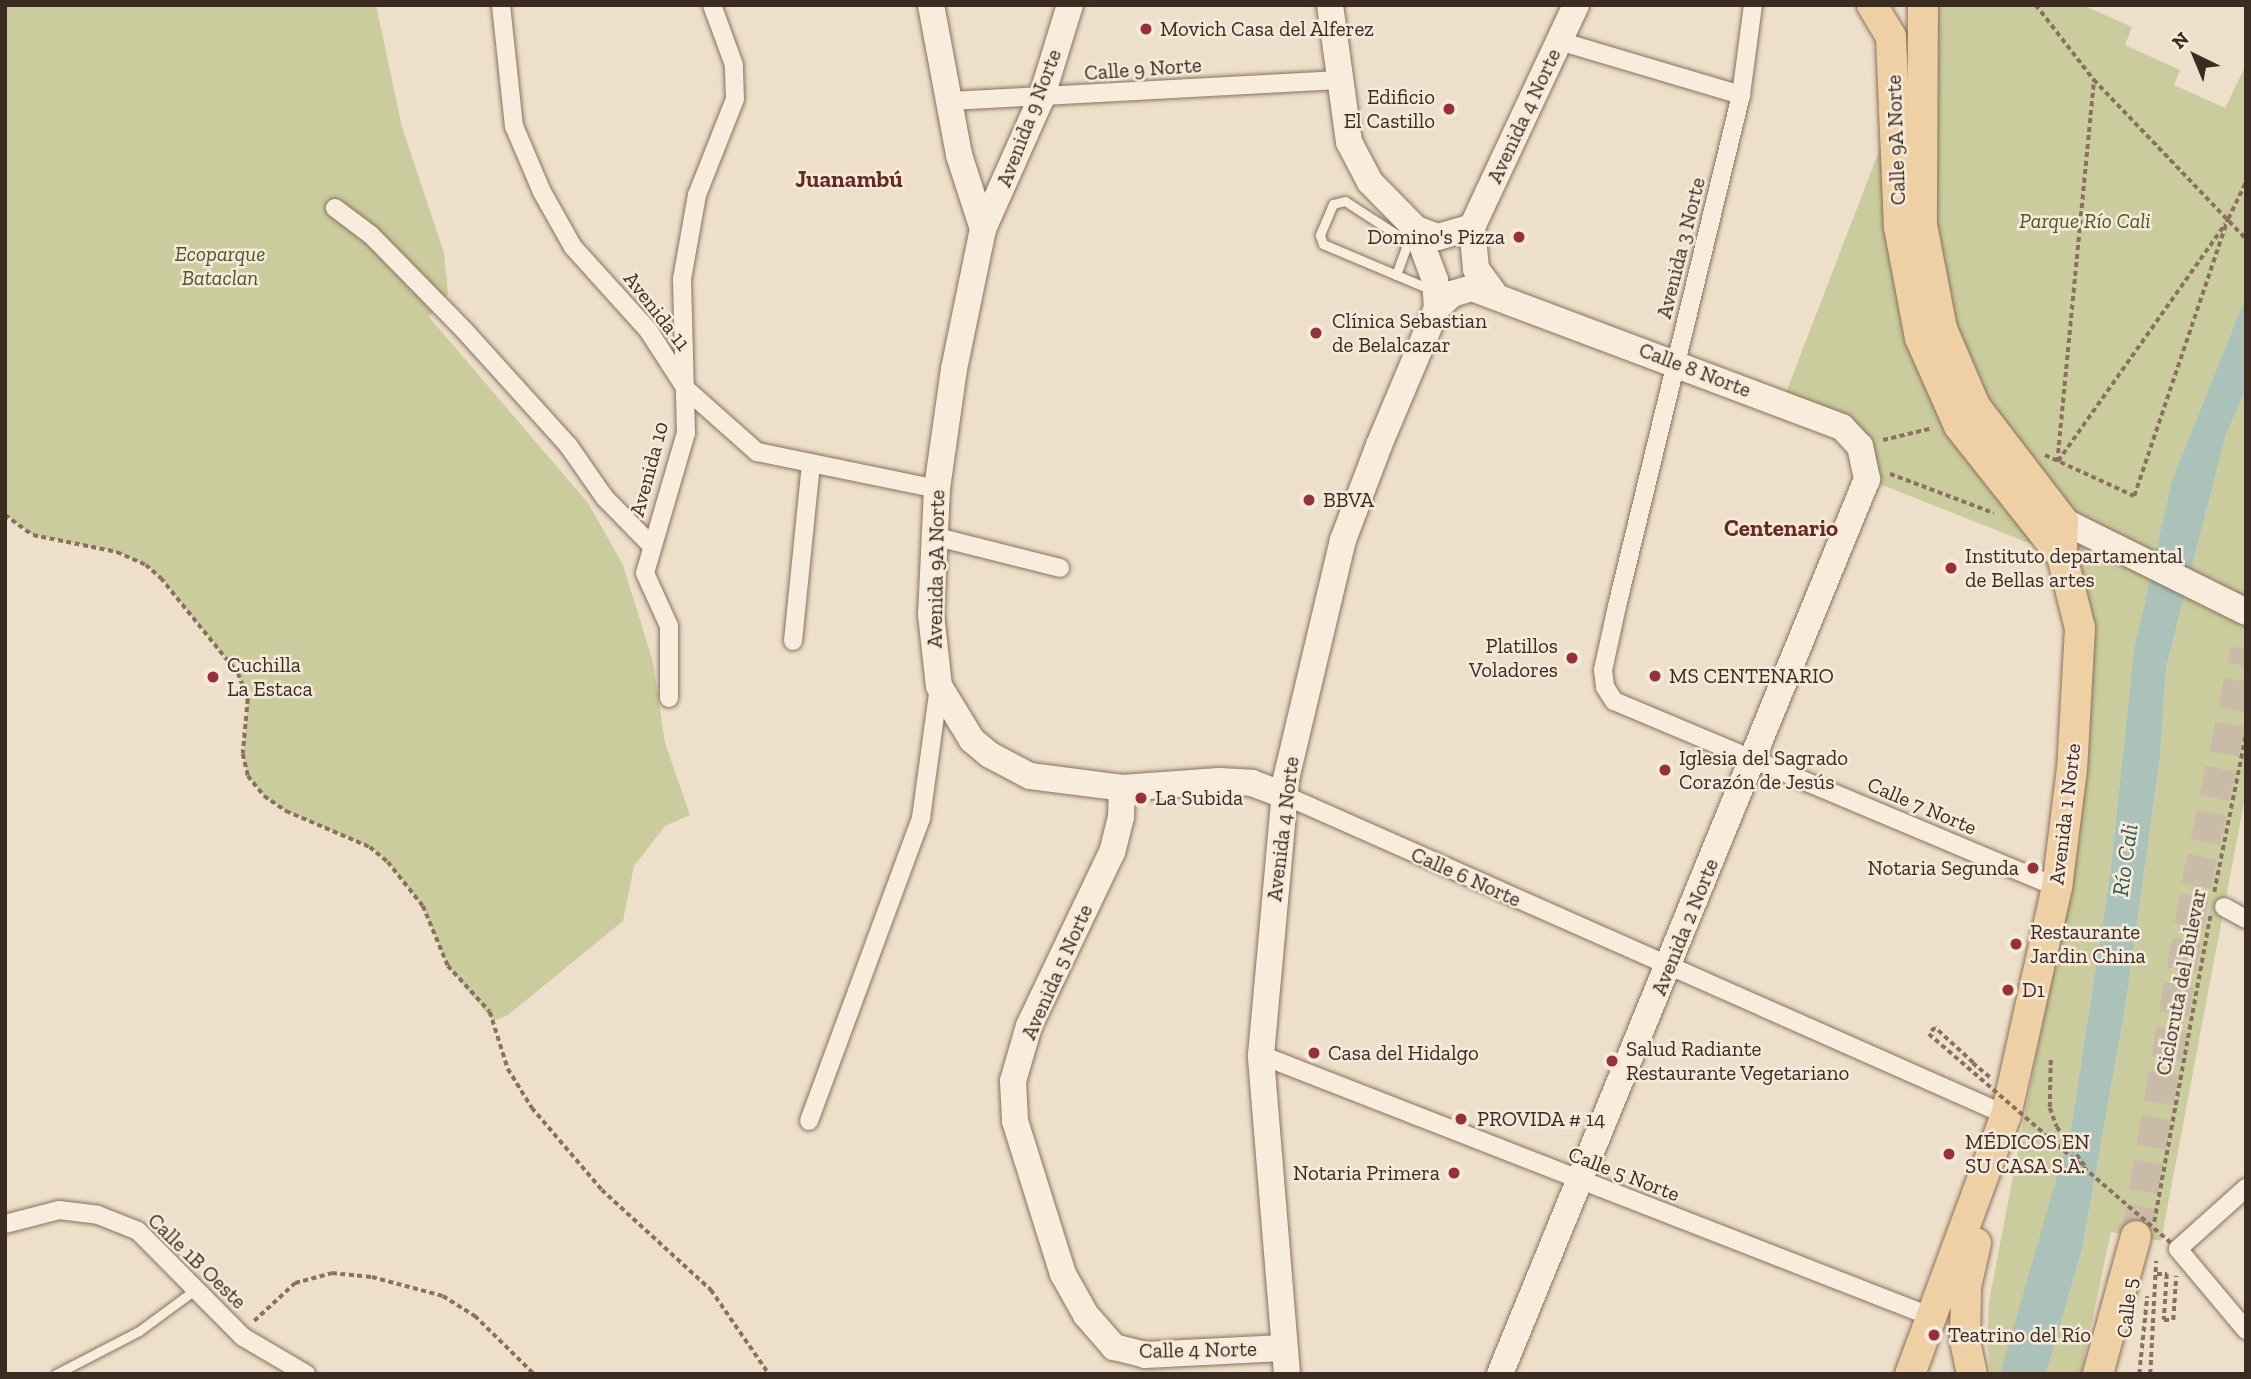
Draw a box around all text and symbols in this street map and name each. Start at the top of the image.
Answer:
place label: Movich Casa del Alferez [1160,16,1375,42]
marker: Movich Casa del Alferez [1138,21,1154,37]
north arrow [2160,21,2230,91]
text: N [2167,27,2193,54]
street label: Avenida 4 Norte [1482,45,1566,187]
street label: Avenida 9 Norte [991,46,1067,190]
street label: Calle 9 Norte [1083,52,1203,86]
street label: Calle 9A Norte [1881,74,1911,206]
place label: Edificio El Castillo [1344,84,1435,134]
marker: Edificio El Castillo [1441,101,1457,117]
district label: Juanambú [795,165,903,193]
street label: Avenida 3 Norte [1651,175,1711,321]
park label: Parque Río Cali [2019,208,2151,234]
place label: Domino's Pizza [1367,224,1505,250]
marker: Domino's Pizza [1511,229,1527,245]
park label: Ecoparque Bataclan [175,241,265,291]
street label: Avenida 11 [618,266,696,356]
place label: Clínica Sebastian de Belalcazar [1332,308,1487,358]
marker: Clínica Sebastian de Belalcazar [1306,323,1326,343]
street label: Calle 8 Norte [1635,337,1755,403]
street label: Avenida 10 [624,419,674,519]
place label: BBVA [1323,487,1374,513]
street label: Avenida 9A Norte [922,489,950,649]
marker: BBVA [1301,492,1317,508]
district label: Centenario [1724,514,1838,542]
place label: Instituto departamental de Bellas artes [1965,543,2183,593]
marker: Instituto departamental de Bellas artes [1943,560,1959,576]
place label: Platillos Voladores [1469,633,1558,683]
marker: Platillos Voladores [1564,650,1580,666]
place label: Cuchilla La Estaca [227,652,313,702]
place label: MS CENTENARIO [1669,663,1834,689]
marker: MS CENTENARIO [1647,668,1663,684]
marker: Cuchilla La Estaca [205,669,221,685]
street label: Avenida 1 Norte [2044,742,2086,886]
place label: Iglesia del Sagrado Corazón de Jesús [1679,745,1848,795]
street label: Avenida 4 Norte [1262,755,1304,903]
marker: Iglesia del Sagrado Corazón de Jesús [1657,762,1673,778]
street label: Calle 7 Norte [1863,772,1981,840]
place label: La Subida [1155,785,1243,811]
marker: La Subida [1133,790,1149,806]
water label: Río Cali [2106,822,2144,898]
street label: Calle 6 Norte [1407,842,1525,912]
street label: Avenida 2 Norte [1646,855,1724,999]
place label: Notaria Segunda [1868,855,2019,881]
marker: Notaria Segunda [2025,860,2041,876]
street label: Cicloruta del Bulevar [2151,886,2211,1078]
street label: Avenida 5 Norte [1016,901,1098,1043]
place label: Restaurante Jardin China [2030,919,2146,969]
marker: Restaurante Jardin China [2008,936,2024,952]
place label: D1 [2022,977,2045,1003]
marker: D1 [2000,982,2016,998]
place label: Salud Radiante Restaurante Vegetariano [1626,1036,1850,1086]
place label: Casa del Hidalgo [1328,1040,1479,1066]
marker: Casa del Hidalgo [1306,1045,1322,1061]
marker: Salud Radiante Restaurante Vegetariano [1604,1053,1620,1069]
place label: PROVIDA # 14 [1477,1106,1606,1132]
marker: PROVIDA # 14 [1451,1109,1471,1129]
place label: MÉDICOS EN SU CASA S.A. [1965,1129,2090,1179]
street label: Calle 5 Norte [1565,1141,1683,1207]
marker: MÉDICOS EN SU CASA S.A. [1939,1144,1959,1164]
place label: Notaria Primera [1293,1160,1440,1186]
marker: Notaria Primera [1446,1165,1462,1181]
street label: Calle 1B Oeste [143,1208,251,1314]
street label: Calle 5 [2111,1277,2143,1339]
place label: Teatrino del Río [1948,1322,2091,1348]
marker: Teatrino del Río [1926,1327,1942,1343]
street label: Calle 4 Norte [1139,1336,1257,1364]

